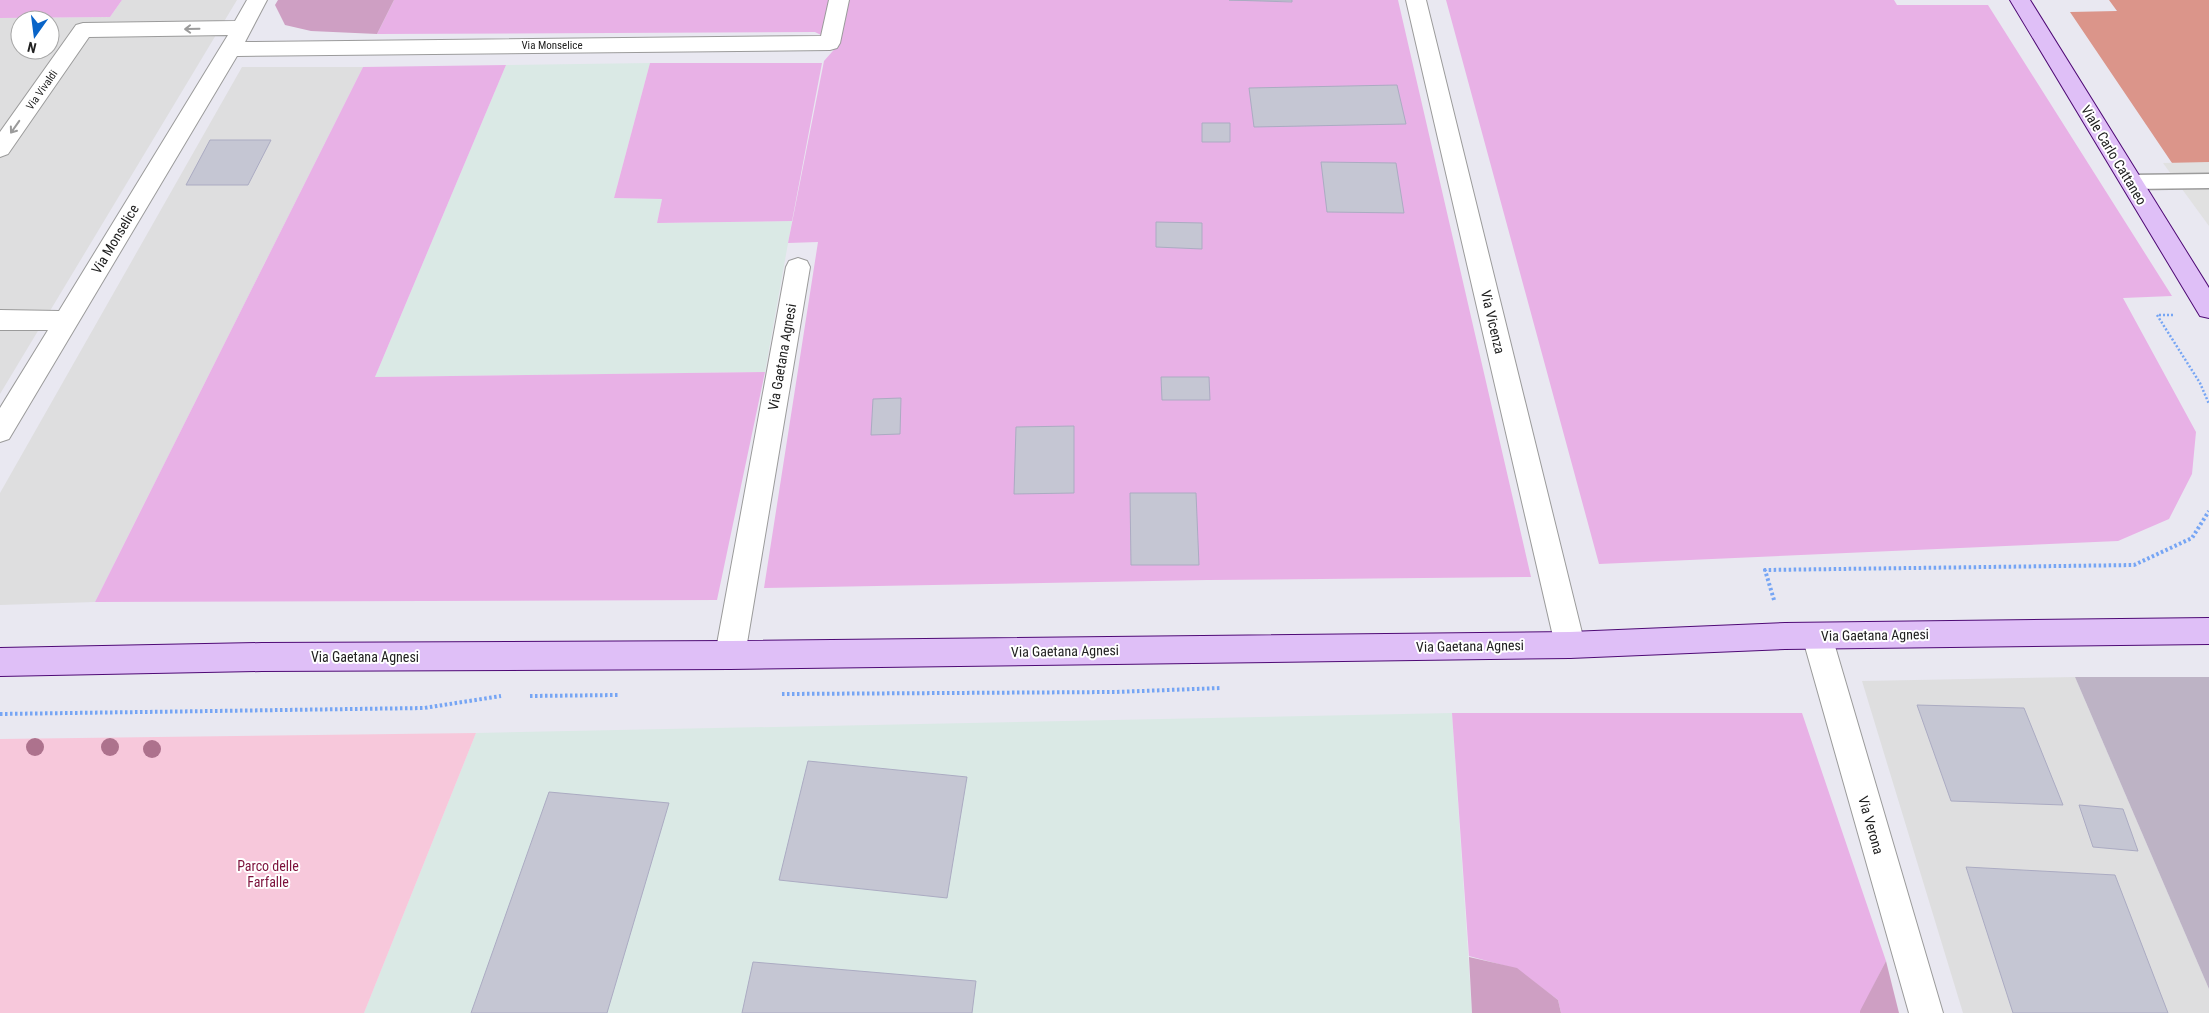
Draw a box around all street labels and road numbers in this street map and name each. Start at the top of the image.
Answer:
street label: Via Monselice [521,39,583,52]
street label: Via Vivaldi [24,68,60,112]
street label: Viale Carlo Cattaneo [2078,102,2150,208]
street label: Via Monselice [88,201,142,276]
street label: Via Vicenza [1478,289,1508,355]
street label: Via Gaetana Agnesi [765,302,799,412]
street label: Via Gaetana Agnesi [1821,626,1929,644]
street label: Via Gaetana Agnesi [1416,637,1524,655]
street label: Via Gaetana Agnesi [1011,642,1119,660]
street label: Via Gaetana Agnesi [311,649,419,665]
street label: Via Verona [1855,794,1887,856]

